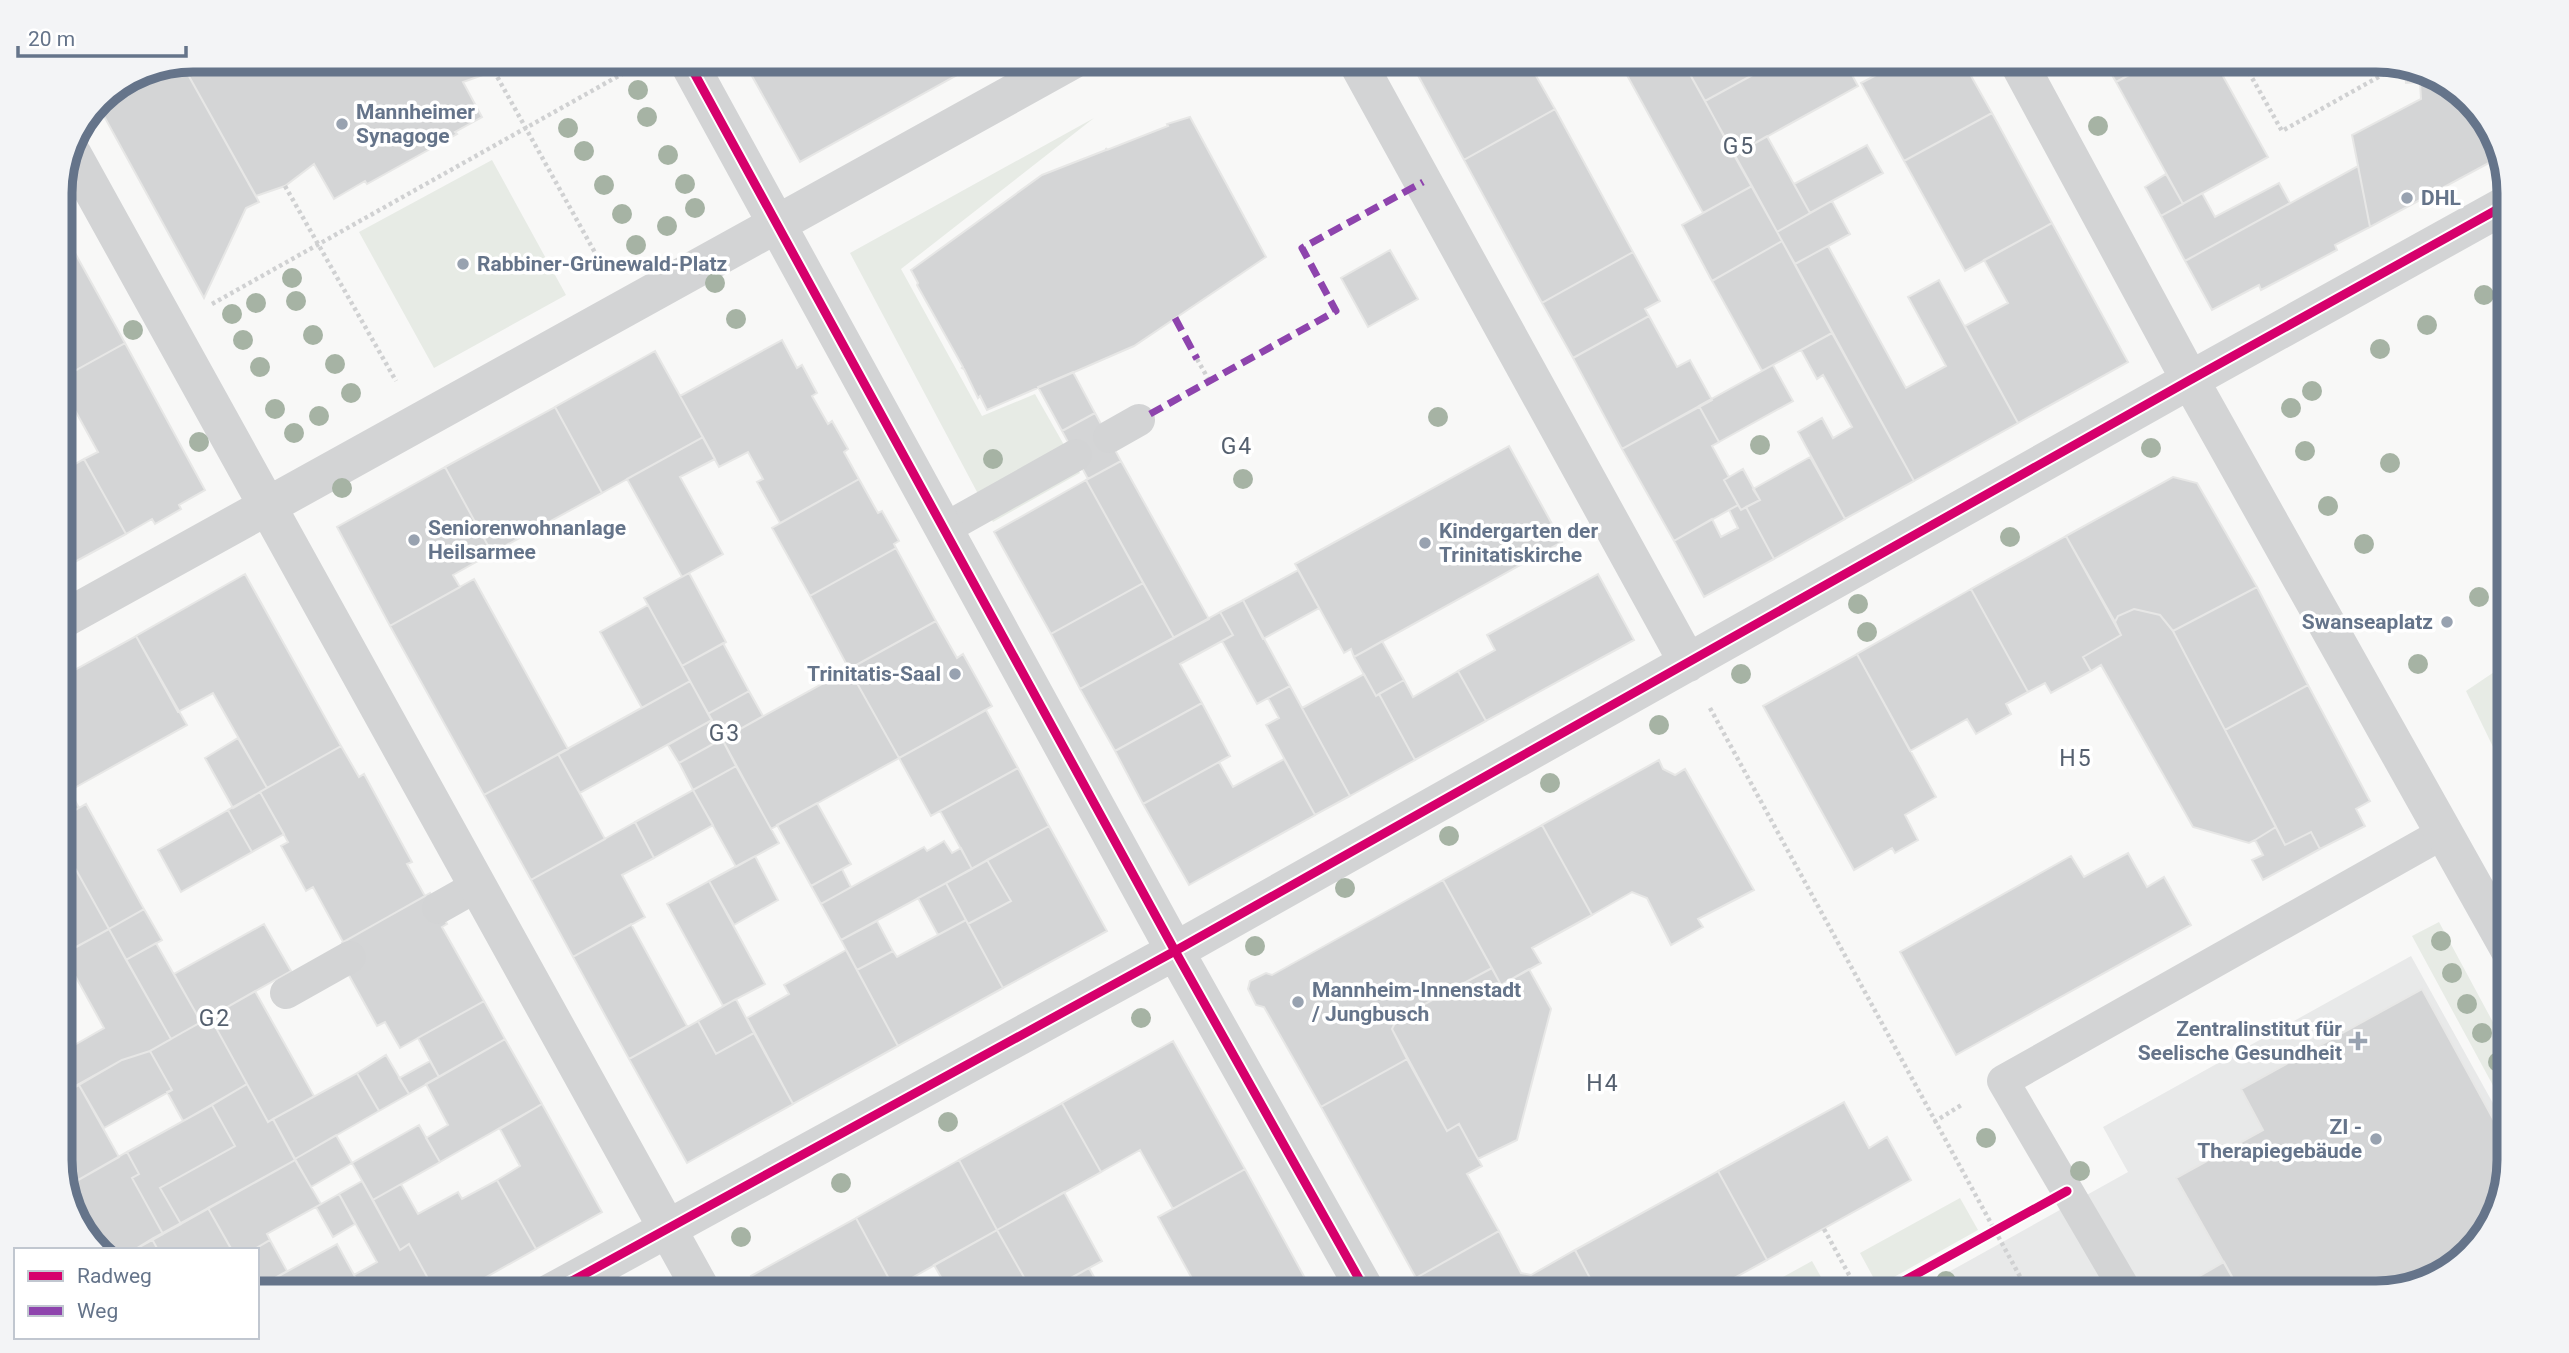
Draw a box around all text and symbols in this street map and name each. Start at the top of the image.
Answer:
scale bar [18,14,186,58]
text: 20 m [28,27,75,51]
place label: Mannheimer Synagoge [356,100,475,148]
marker: Mannheimer Synagoge [334,116,350,132]
district label: G5 [1723,133,1755,160]
place label: DHL [2421,186,2461,210]
marker: DHL [2399,190,2415,206]
place label: Rabbiner-Grünewald-Platz [477,252,727,276]
marker: Rabbiner-Grünewald-Platz [455,256,471,272]
district label: G4 [1221,433,1253,460]
place label: Seniorenwohnanlage Heilsarmee [428,516,626,564]
place label: Kindergarten der Trinitatiskirche [1439,519,1598,567]
marker: Seniorenwohnanlage Heilsarmee [406,532,422,548]
marker: Kindergarten der Trinitatiskirche [1417,535,1433,551]
place label: Swanseaplatz [2302,610,2433,634]
marker: Swanseaplatz [2439,614,2455,630]
place label: Trinitatis-Saal [807,662,941,686]
marker: Trinitatis-Saal [947,666,963,682]
district label: G3 [709,720,741,747]
district label: H5 [2059,745,2093,772]
place label: Mannheim-Innenstadt / Jungbusch [1311,978,1521,1026]
marker: Mannheim-Innenstadt / Jungbusch [1290,994,1306,1010]
district label: G2 [199,1005,231,1032]
place label: Zentralinstitut für Seelische Gesundheit [2138,1017,2342,1065]
marker: Zentralinstitut für Seelische Gesundheit [2348,1031,2368,1051]
district label: H4 [1586,1070,1620,1097]
place label: ZI - Therapiegebäude [2197,1115,2362,1163]
marker: ZI - Therapiegebäude [2368,1131,2384,1147]
legend [14,1248,259,1339]
text: Radweg [77,1264,152,1288]
text: Weg [77,1299,118,1323]

